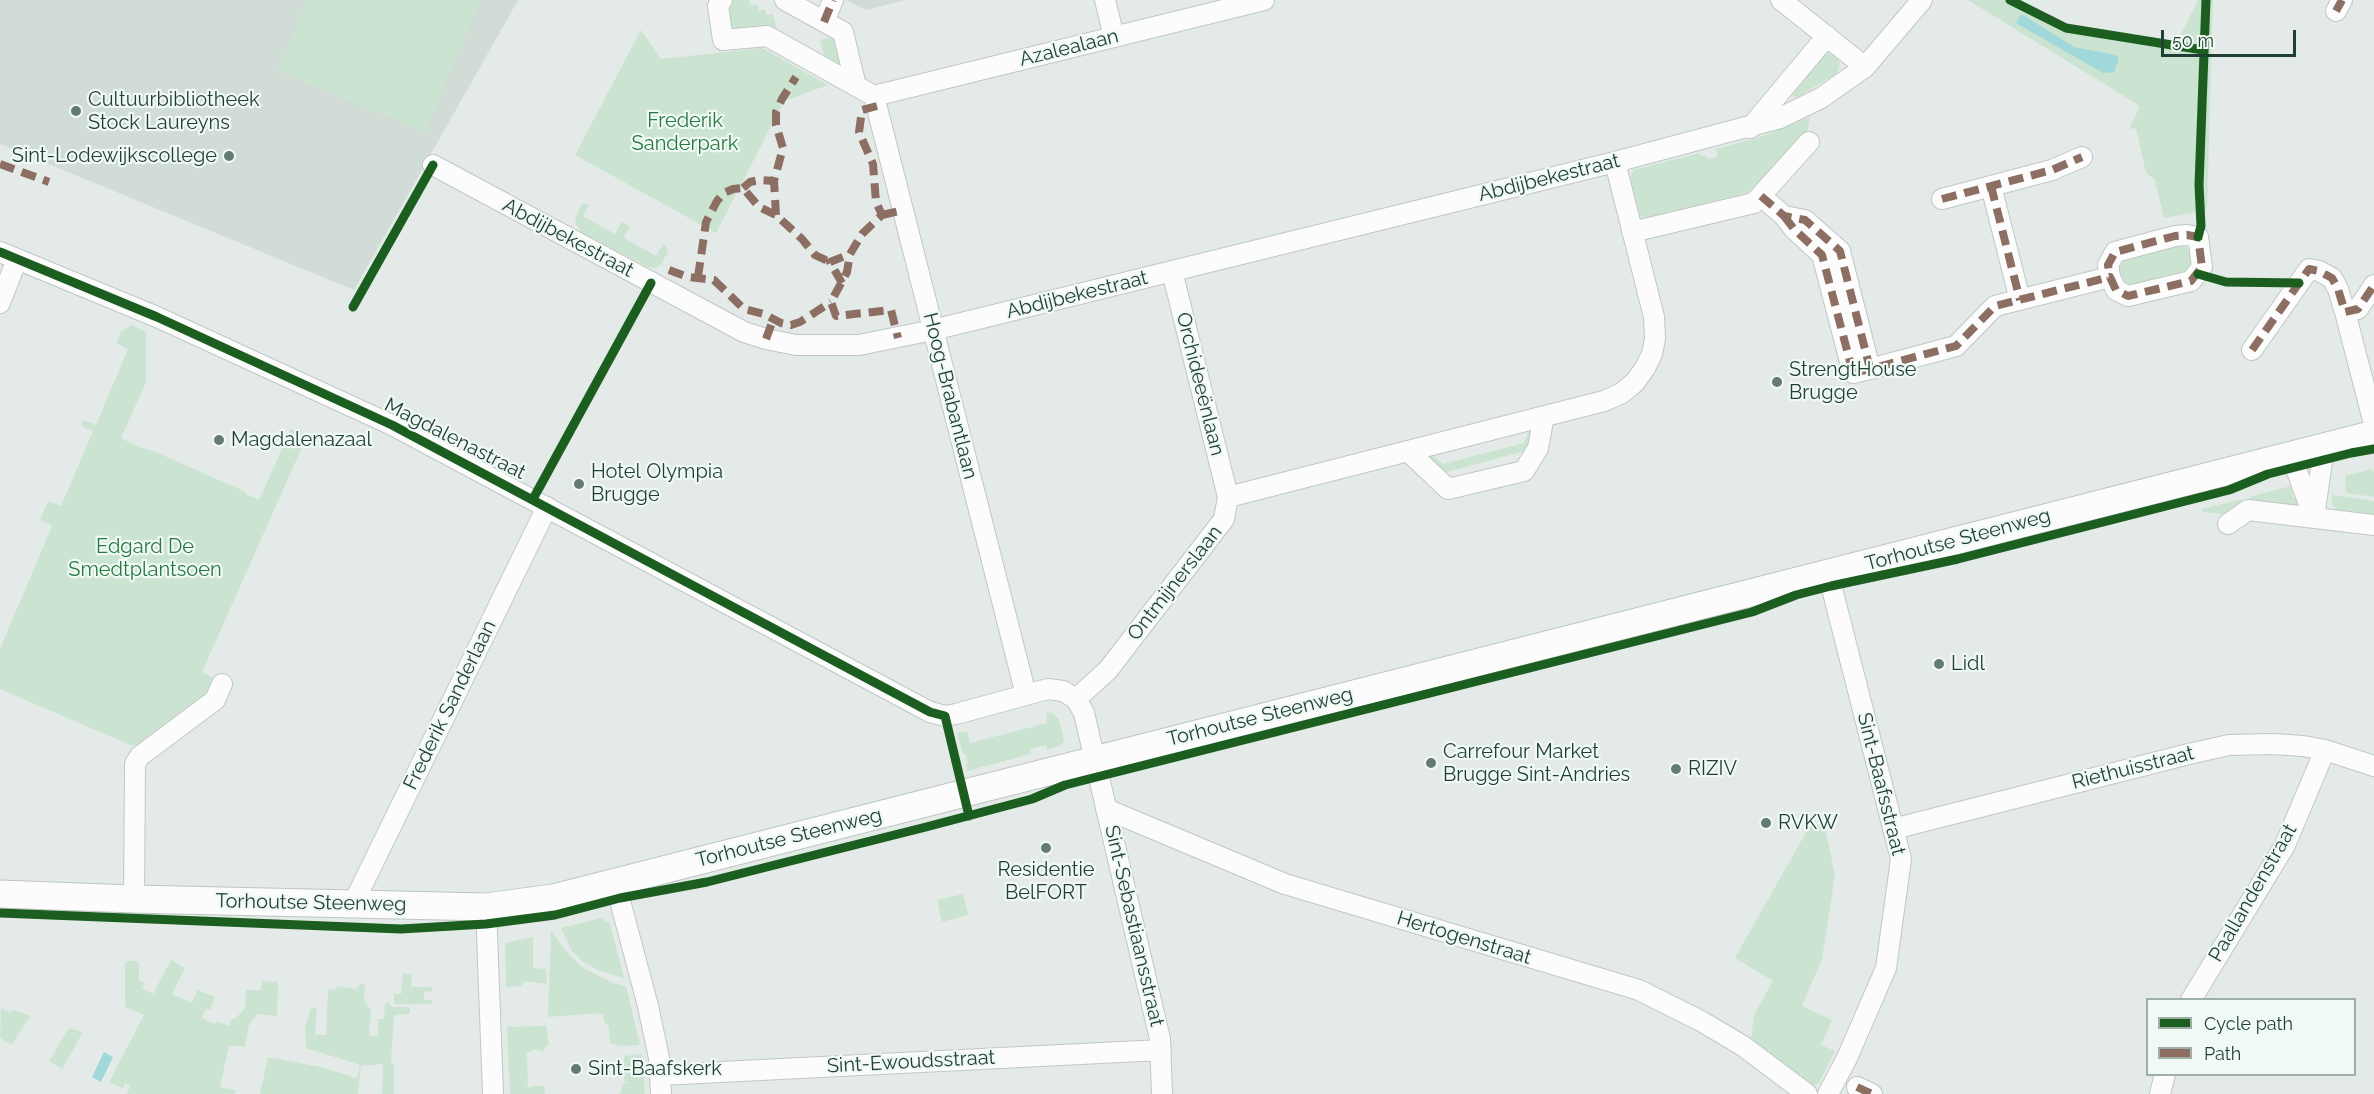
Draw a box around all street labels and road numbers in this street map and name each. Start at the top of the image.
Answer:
street label: Azalealaan [1017,24,1121,72]
street label: Abdijbekestraat [1476,149,1622,207]
street label: Abdijbekestraat [498,193,638,283]
street label: Abdijbekestraat [1004,266,1150,324]
street label: Hoog-Brabantlaan [918,310,982,482]
street label: Orchideeënlaan [1171,310,1229,458]
street label: Magdalenastraat [380,393,530,485]
street label: Torhoutse Steenweg [1863,504,2053,576]
street label: Ontmijnerslaan [1123,521,1227,645]
street label: Frederik Sanderlaan [399,616,501,794]
street label: Torhoutse Steenweg [1164,682,1356,752]
street label: Sint-Baafsstraat [1852,710,1910,858]
street label: Riethuisstraat [2069,741,2197,795]
street label: Torhoutse Steenweg [693,803,885,873]
street label: Paallandenstraat [2204,820,2302,966]
street label: Sint-Sebastiaansstraat [1099,823,1169,1029]
street label: Torhoutse Steenweg [215,889,407,917]
street label: Hertogenstraat [1394,906,1534,970]
street label: Sint-Ewoudsstraat [826,1046,996,1078]

